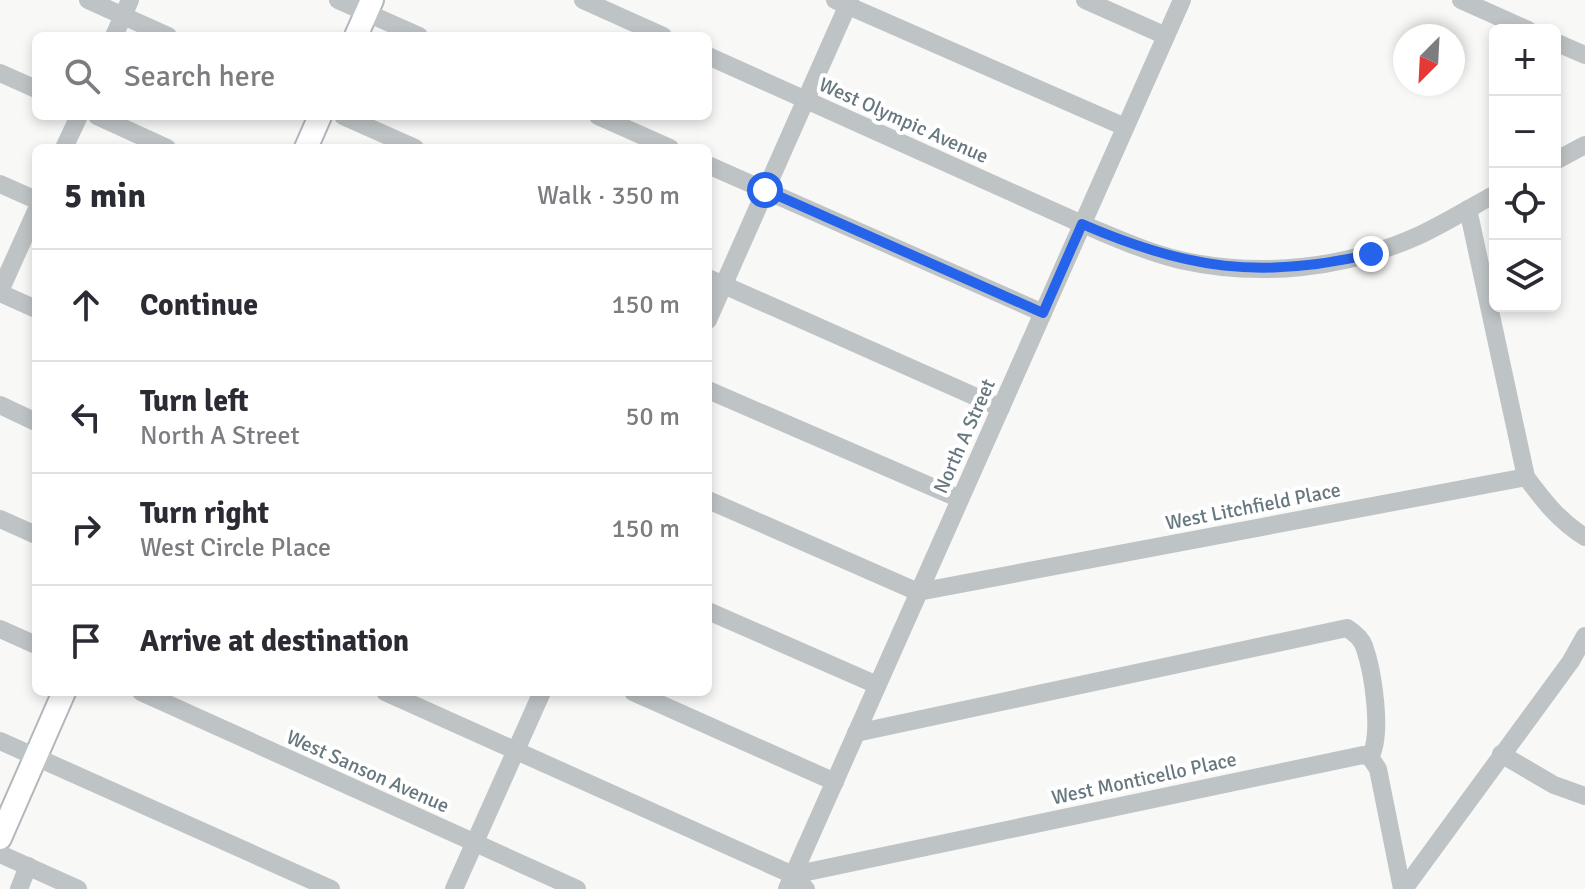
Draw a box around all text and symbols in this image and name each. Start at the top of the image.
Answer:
north arrow [1393,24,1465,96]
map controls [1489,24,1561,312]
button: + [1489,24,1561,96]
search box [32,32,712,120]
icon: search [60,54,104,98]
text: Search here [124,58,275,95]
street label: West Olympic Avenue [815,72,992,169]
button: − [1489,96,1561,168]
button: locate [1489,168,1561,240]
route start [747,172,783,208]
text: 5 min [64,175,146,217]
text: Walk · 350 m [537,180,680,212]
route end [1353,236,1389,272]
button: layers [1489,240,1561,312]
icon: ahead [64,283,108,327]
text: Continue [140,287,258,324]
text: 150 m [611,289,680,321]
street label: North A Street [928,375,1001,497]
text: Turn left [140,383,249,420]
icon: left [64,395,108,439]
text: 50 m [625,401,680,433]
text: North A Street [140,420,300,452]
street label: West Litchfield Place [1163,477,1343,536]
text: Turn right [140,495,269,532]
icon: right [64,507,108,551]
text: 150 m [611,513,680,545]
text: West Circle Place [140,532,331,564]
icon: arrive [64,619,108,663]
text: Arrive at destination [140,623,409,660]
street label: West Sanson Avenue [283,724,453,819]
street label: West Monticello Place [1049,747,1239,810]

